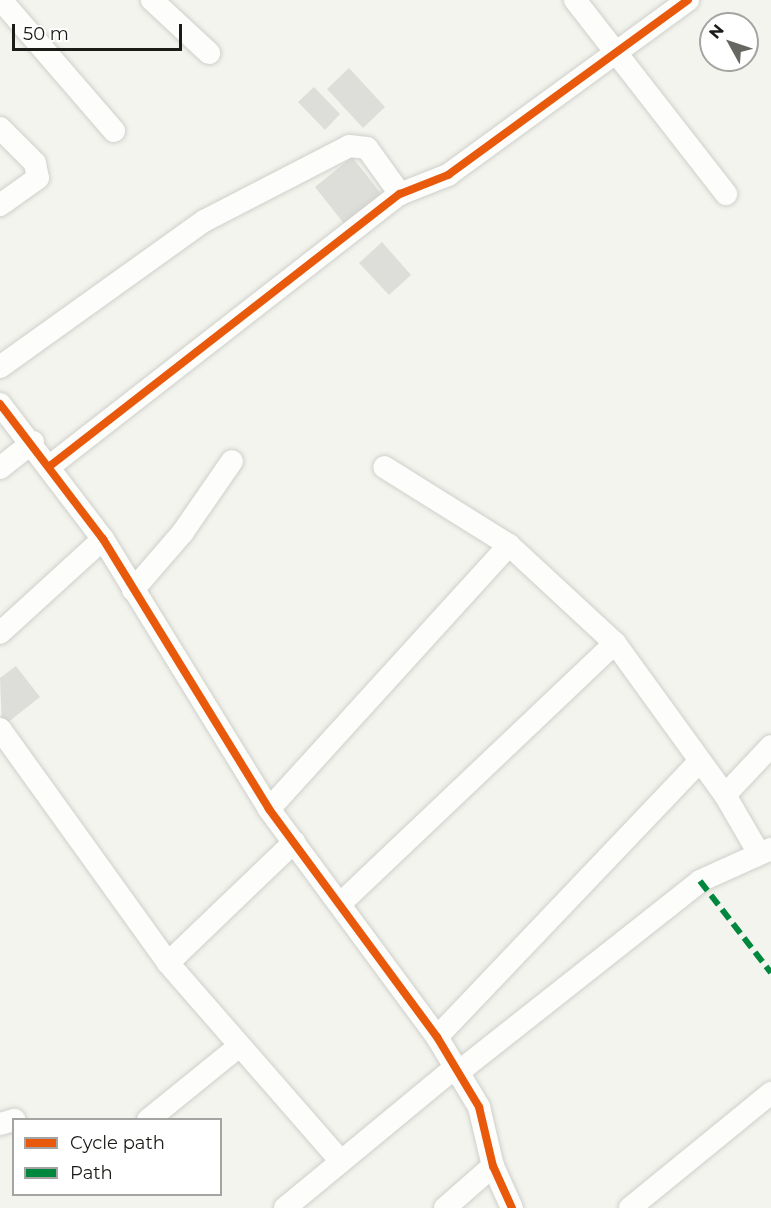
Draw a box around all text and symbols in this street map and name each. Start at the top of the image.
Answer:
scale bar [15,12,184,50]
north arrow [699,12,759,72]
text: N [705,20,728,42]
text: 50 m [23,23,69,45]
legend [12,1118,222,1196]
text: Cycle path [70,1132,165,1154]
text: Path [70,1162,113,1184]

